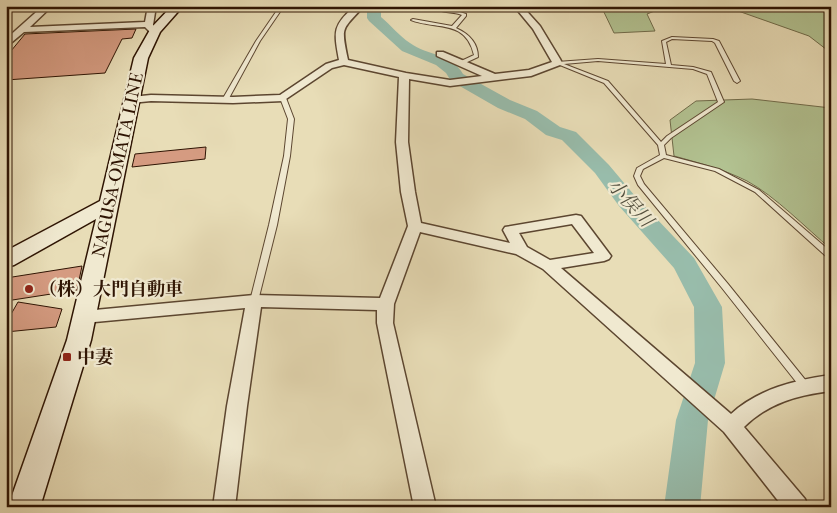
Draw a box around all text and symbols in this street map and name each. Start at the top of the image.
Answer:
street label: NAGUSA-OMATA LINE [88,71,148,259]
water label: 小俣川 [603,174,659,233]
place label: （株）大門自動車 [39,279,183,300]
marker: （株）大門自動車 [23,283,35,295]
place label: 中妻 [77,347,113,368]
marker: 中妻 [61,351,73,363]

